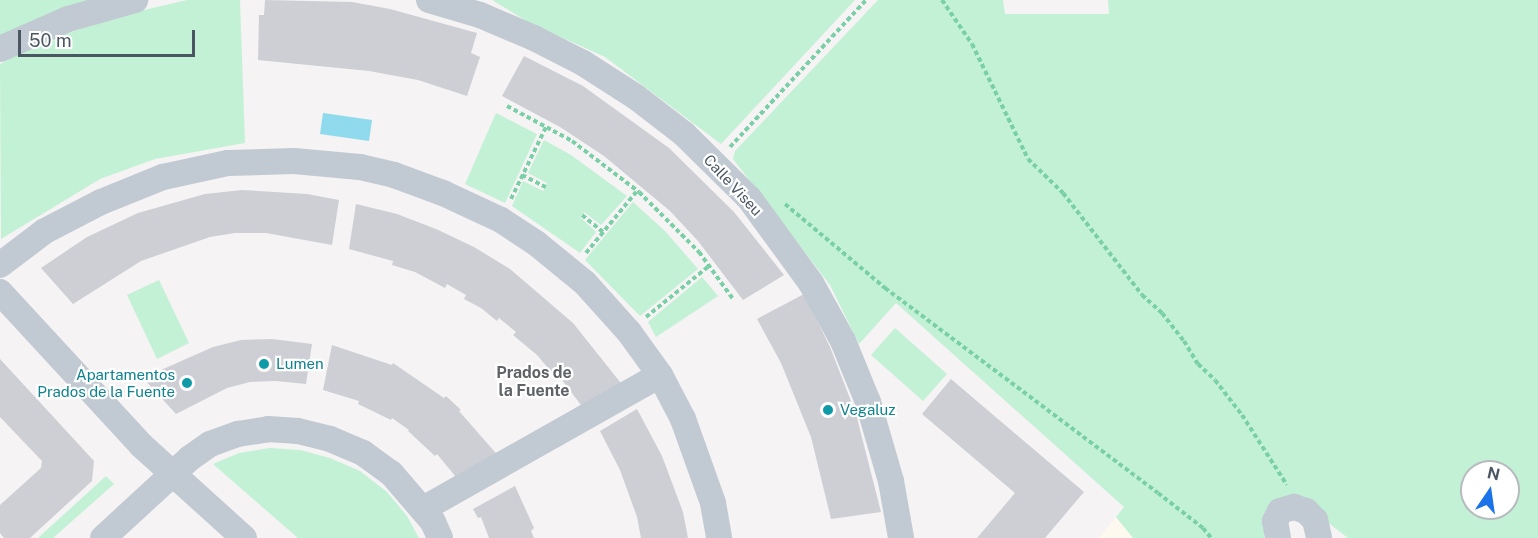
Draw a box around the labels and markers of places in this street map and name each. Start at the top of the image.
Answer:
place label: Lumen [276,355,324,373]
marker: Lumen [257,357,271,371]
place label: Apartamentos Prados de la Fuente [37,365,175,400]
marker: Apartamentos Prados de la Fuente [180,376,194,390]
place label: Vegaluz [840,401,895,419]
marker: Vegaluz [821,403,835,417]

